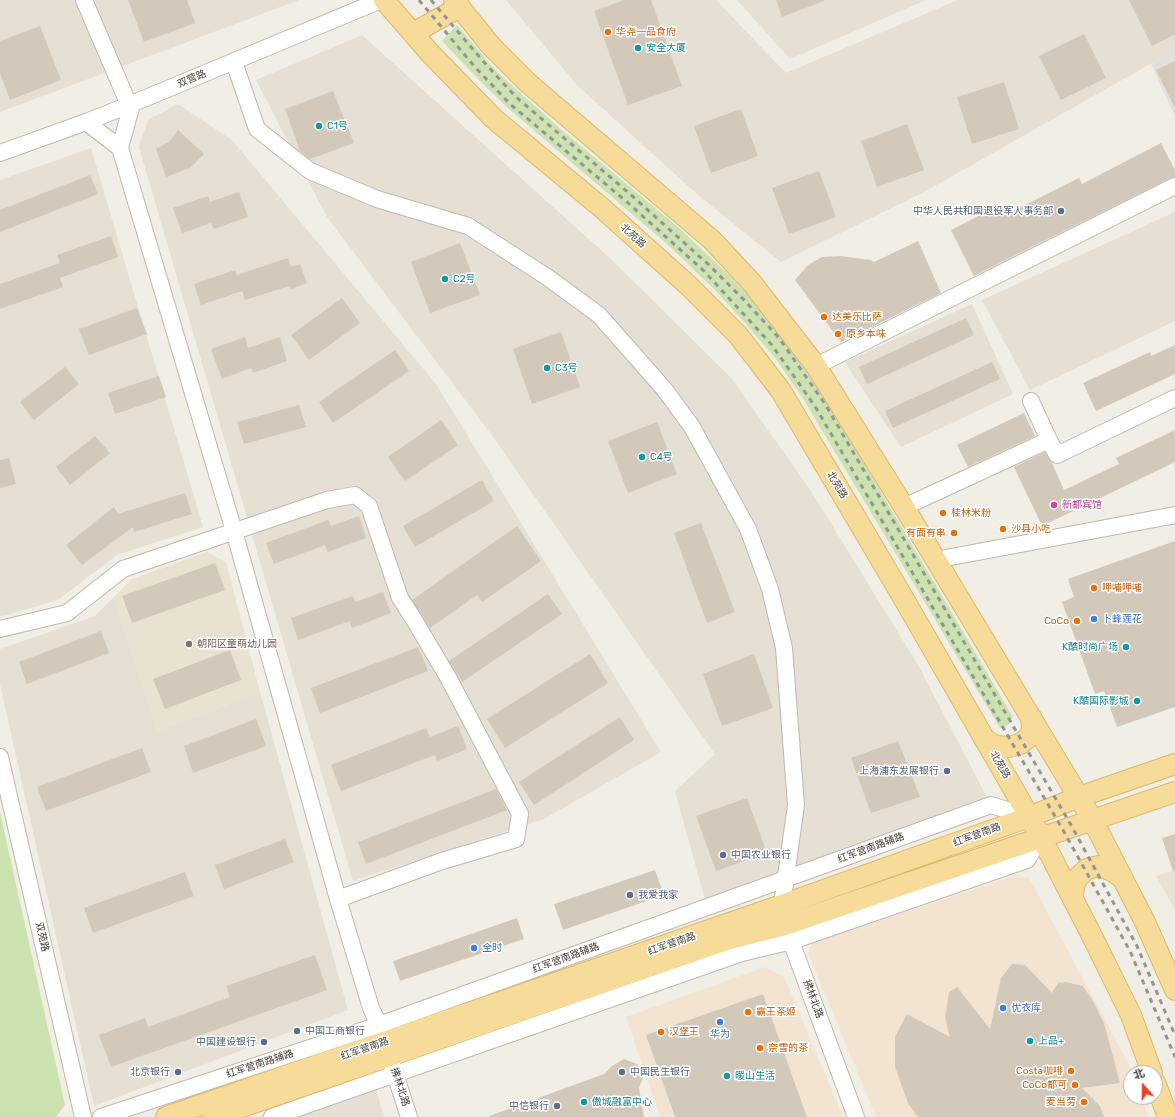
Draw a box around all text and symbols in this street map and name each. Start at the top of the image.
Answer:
place label: 华尧一品食府 [616,26,676,38]
marker: 华尧一品食府 [603,27,613,37]
place label: 安全大厦 [646,42,686,54]
marker: 安全大厦 [633,43,643,53]
street label: 双营路 [176,68,208,90]
place label: C1号 [327,120,348,132]
marker: C1号 [314,121,324,131]
place label: 中华人民共和国退役军人事务部 [913,205,1053,217]
marker: 中华人民共和国退役军人事务部 [1056,206,1066,216]
street label: 北苑路 [618,222,648,250]
place label: C2号 [453,273,476,285]
marker: C2号 [440,274,450,284]
place label: 达美乐比萨 [832,311,882,323]
marker: 达美乐比萨 [819,312,829,322]
place label: 原乡本味 [846,328,886,340]
marker: 原乡本味 [833,329,843,339]
place label: C3号 [555,362,578,374]
marker: C3号 [542,363,552,373]
place label: C4号 [650,451,673,463]
marker: C4号 [637,452,647,462]
street label: 北苑路 [824,469,850,501]
place label: 新都宾馆 [1062,499,1102,511]
marker: 新都宾馆 [1049,500,1059,510]
place label: 桂林米粉 [951,507,991,519]
marker: 桂林米粉 [938,508,948,518]
place label: 沙县小吃 [1011,523,1051,535]
marker: 沙县小吃 [998,524,1008,534]
place label: 有面有串 [906,527,946,539]
marker: 有面有串 [949,528,959,538]
place label: 呷哺呷哺 [1102,582,1142,594]
marker: 呷哺呷哺 [1089,583,1099,593]
place label: 卜蜂莲花 [1102,613,1142,625]
marker: 卜蜂莲花 [1089,614,1099,624]
place label: CoCo [1044,615,1069,627]
marker: CoCo [1072,616,1082,626]
place label: 朝阳区童萌幼儿园 [197,638,277,650]
marker: 朝阳区童萌幼儿园 [184,639,194,649]
place label: K酷时尚广场 [1062,641,1118,653]
marker: K酷时尚广场 [1121,642,1131,652]
place label: K酷国际影城 [1073,695,1129,707]
marker: K酷国际影城 [1132,696,1142,706]
street label: 北苑路 [987,749,1013,781]
place label: 上海浦东发展银行 [859,765,939,777]
marker: 上海浦东发展银行 [942,766,952,776]
street label: 红军营南路 [951,821,1003,849]
street label: 红军营南路辅路 [836,830,906,866]
place label: 中国农业银行 [731,849,791,861]
marker: 中国农业银行 [718,850,728,860]
place label: 我爱我家 [638,889,678,901]
marker: 我爱我家 [625,890,635,900]
street label: 双苑路 [33,921,51,953]
street label: 红军营南路 [646,930,698,958]
street label: 红军营南路辅路 [531,940,601,976]
place label: 全时 [482,942,502,954]
marker: 全时 [469,943,479,953]
street label: 拂林北路 [801,978,825,1020]
place label: 优衣库 [1011,1002,1041,1014]
marker: 优衣库 [998,1003,1008,1013]
place label: 霸王茶姬 [756,1006,796,1018]
marker: 霸王茶姬 [743,1007,753,1017]
marker: 华为 [715,1017,725,1027]
place label: 中国工商银行 [305,1025,365,1037]
marker: 中国工商银行 [292,1026,302,1036]
place label: 汉堡王 [669,1026,699,1038]
marker: 汉堡王 [656,1027,666,1037]
place label: 华为 [710,1028,730,1040]
street label: 红军营南路 [339,1035,391,1063]
place label: 上品+ [1038,1035,1064,1047]
place label: 中国建设银行 [196,1036,256,1048]
marker: 上品+ [1025,1036,1035,1046]
marker: 中国建设银行 [259,1037,269,1047]
place label: 奈雪的茶 [768,1042,808,1054]
marker: 奈雪的茶 [755,1043,765,1053]
street label: 红军营南路辅路 [225,1047,295,1081]
place label: Costa咖啡 [1016,1065,1063,1077]
north arrow [1123,1065,1163,1105]
place label: 北京银行 [130,1066,170,1078]
street label: 拂林北路 [388,1066,412,1108]
place label: 中国民生银行 [630,1066,690,1078]
marker: Costa咖啡 [1066,1066,1076,1076]
text: 北 [1132,1066,1146,1082]
marker: 北京银行 [173,1067,183,1077]
marker: 中国民生银行 [617,1067,627,1077]
place label: 暖山生活 [735,1070,775,1082]
marker: 暖山生活 [722,1071,732,1081]
place label: CoCo都可 [1022,1079,1067,1091]
marker: CoCo都可 [1070,1080,1080,1090]
place label: 傲城融富中心 [592,1096,652,1108]
place label: 麦当劳 [1046,1096,1076,1108]
marker: 傲城融富中心 [579,1097,589,1107]
marker: 麦当劳 [1079,1097,1089,1107]
place label: 中信银行 [509,1100,549,1112]
marker: 中信银行 [552,1101,562,1111]

